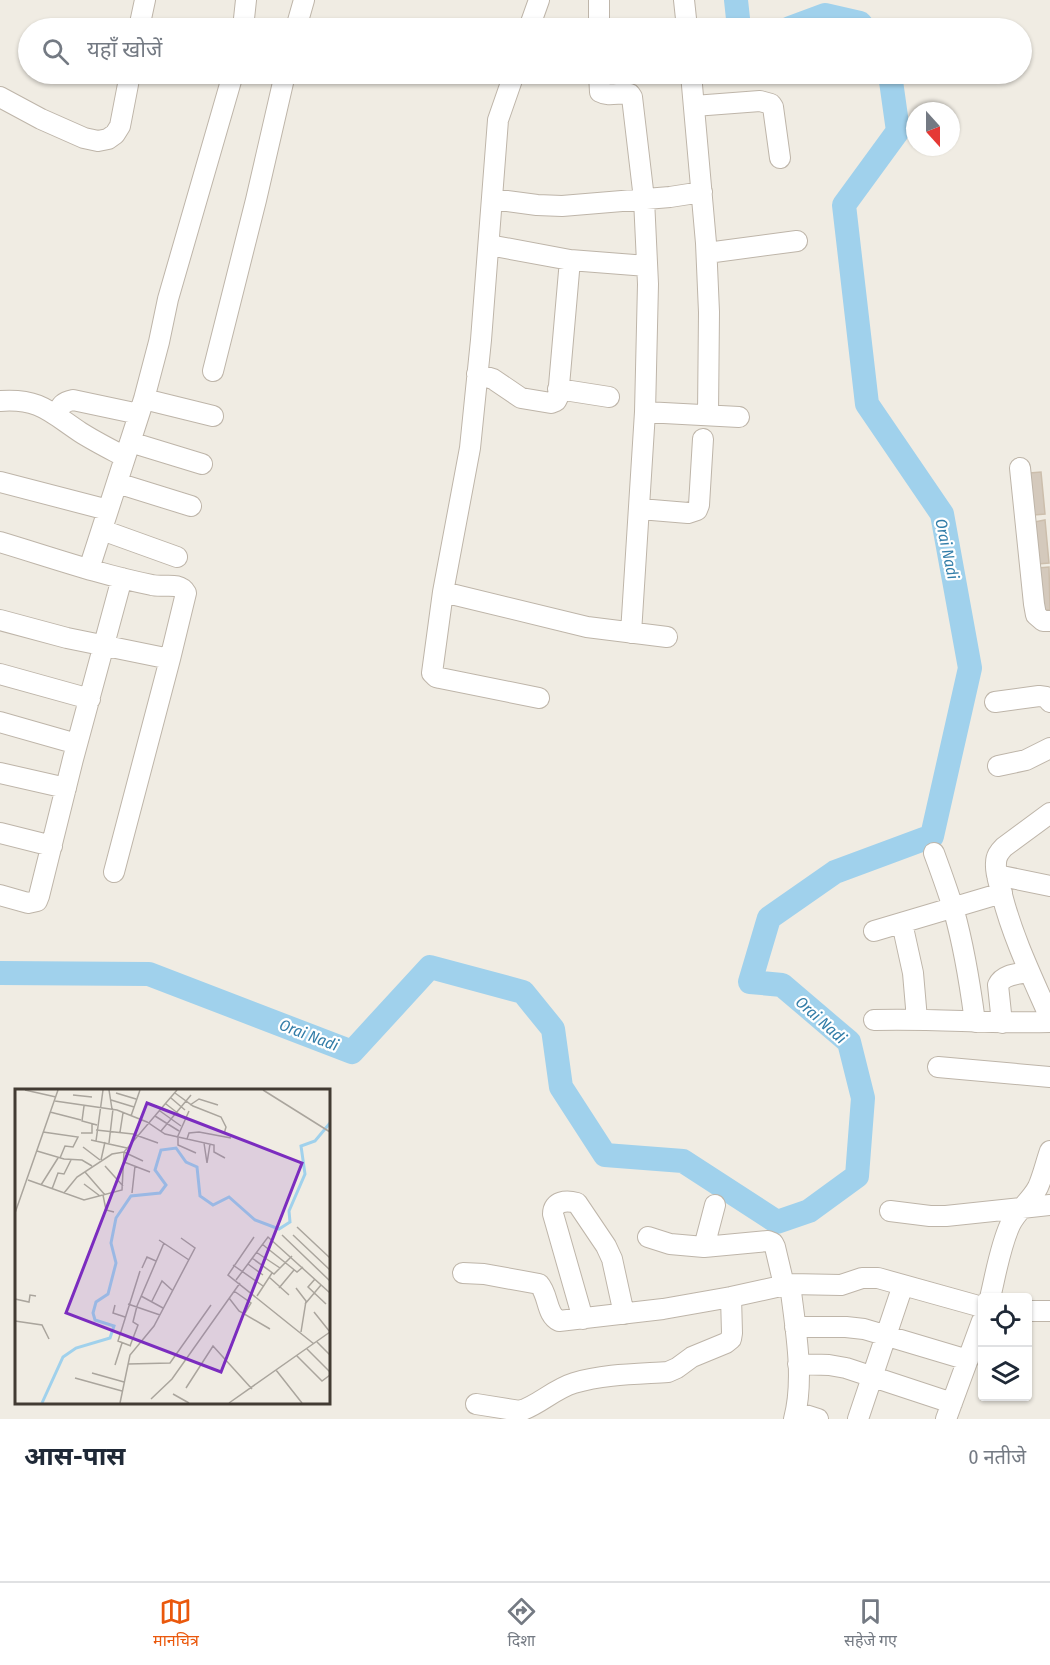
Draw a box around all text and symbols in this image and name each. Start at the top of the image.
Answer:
search box [18,18,1032,84]
icon: search [39,35,72,68]
text: यहाँ खोजें [87,36,162,63]
north arrow [906,102,960,156]
water label: Orai Nadi [931,517,963,581]
water label: Orai Nadi [792,992,850,1048]
water label: Orai Nadi [277,1015,341,1055]
inset map [15,1089,330,1404]
map controls [978,1293,1032,1401]
button: locate [978,1293,1032,1347]
button: layers [978,1347,1032,1401]
text: आस-पास [24,1441,126,1472]
text: 0 नतीजे [968,1445,1026,1469]
tab: मानचित्र [153,1595,199,1653]
tab: दिशा [505,1595,538,1653]
tab: सहेजे गए [844,1595,897,1653]

